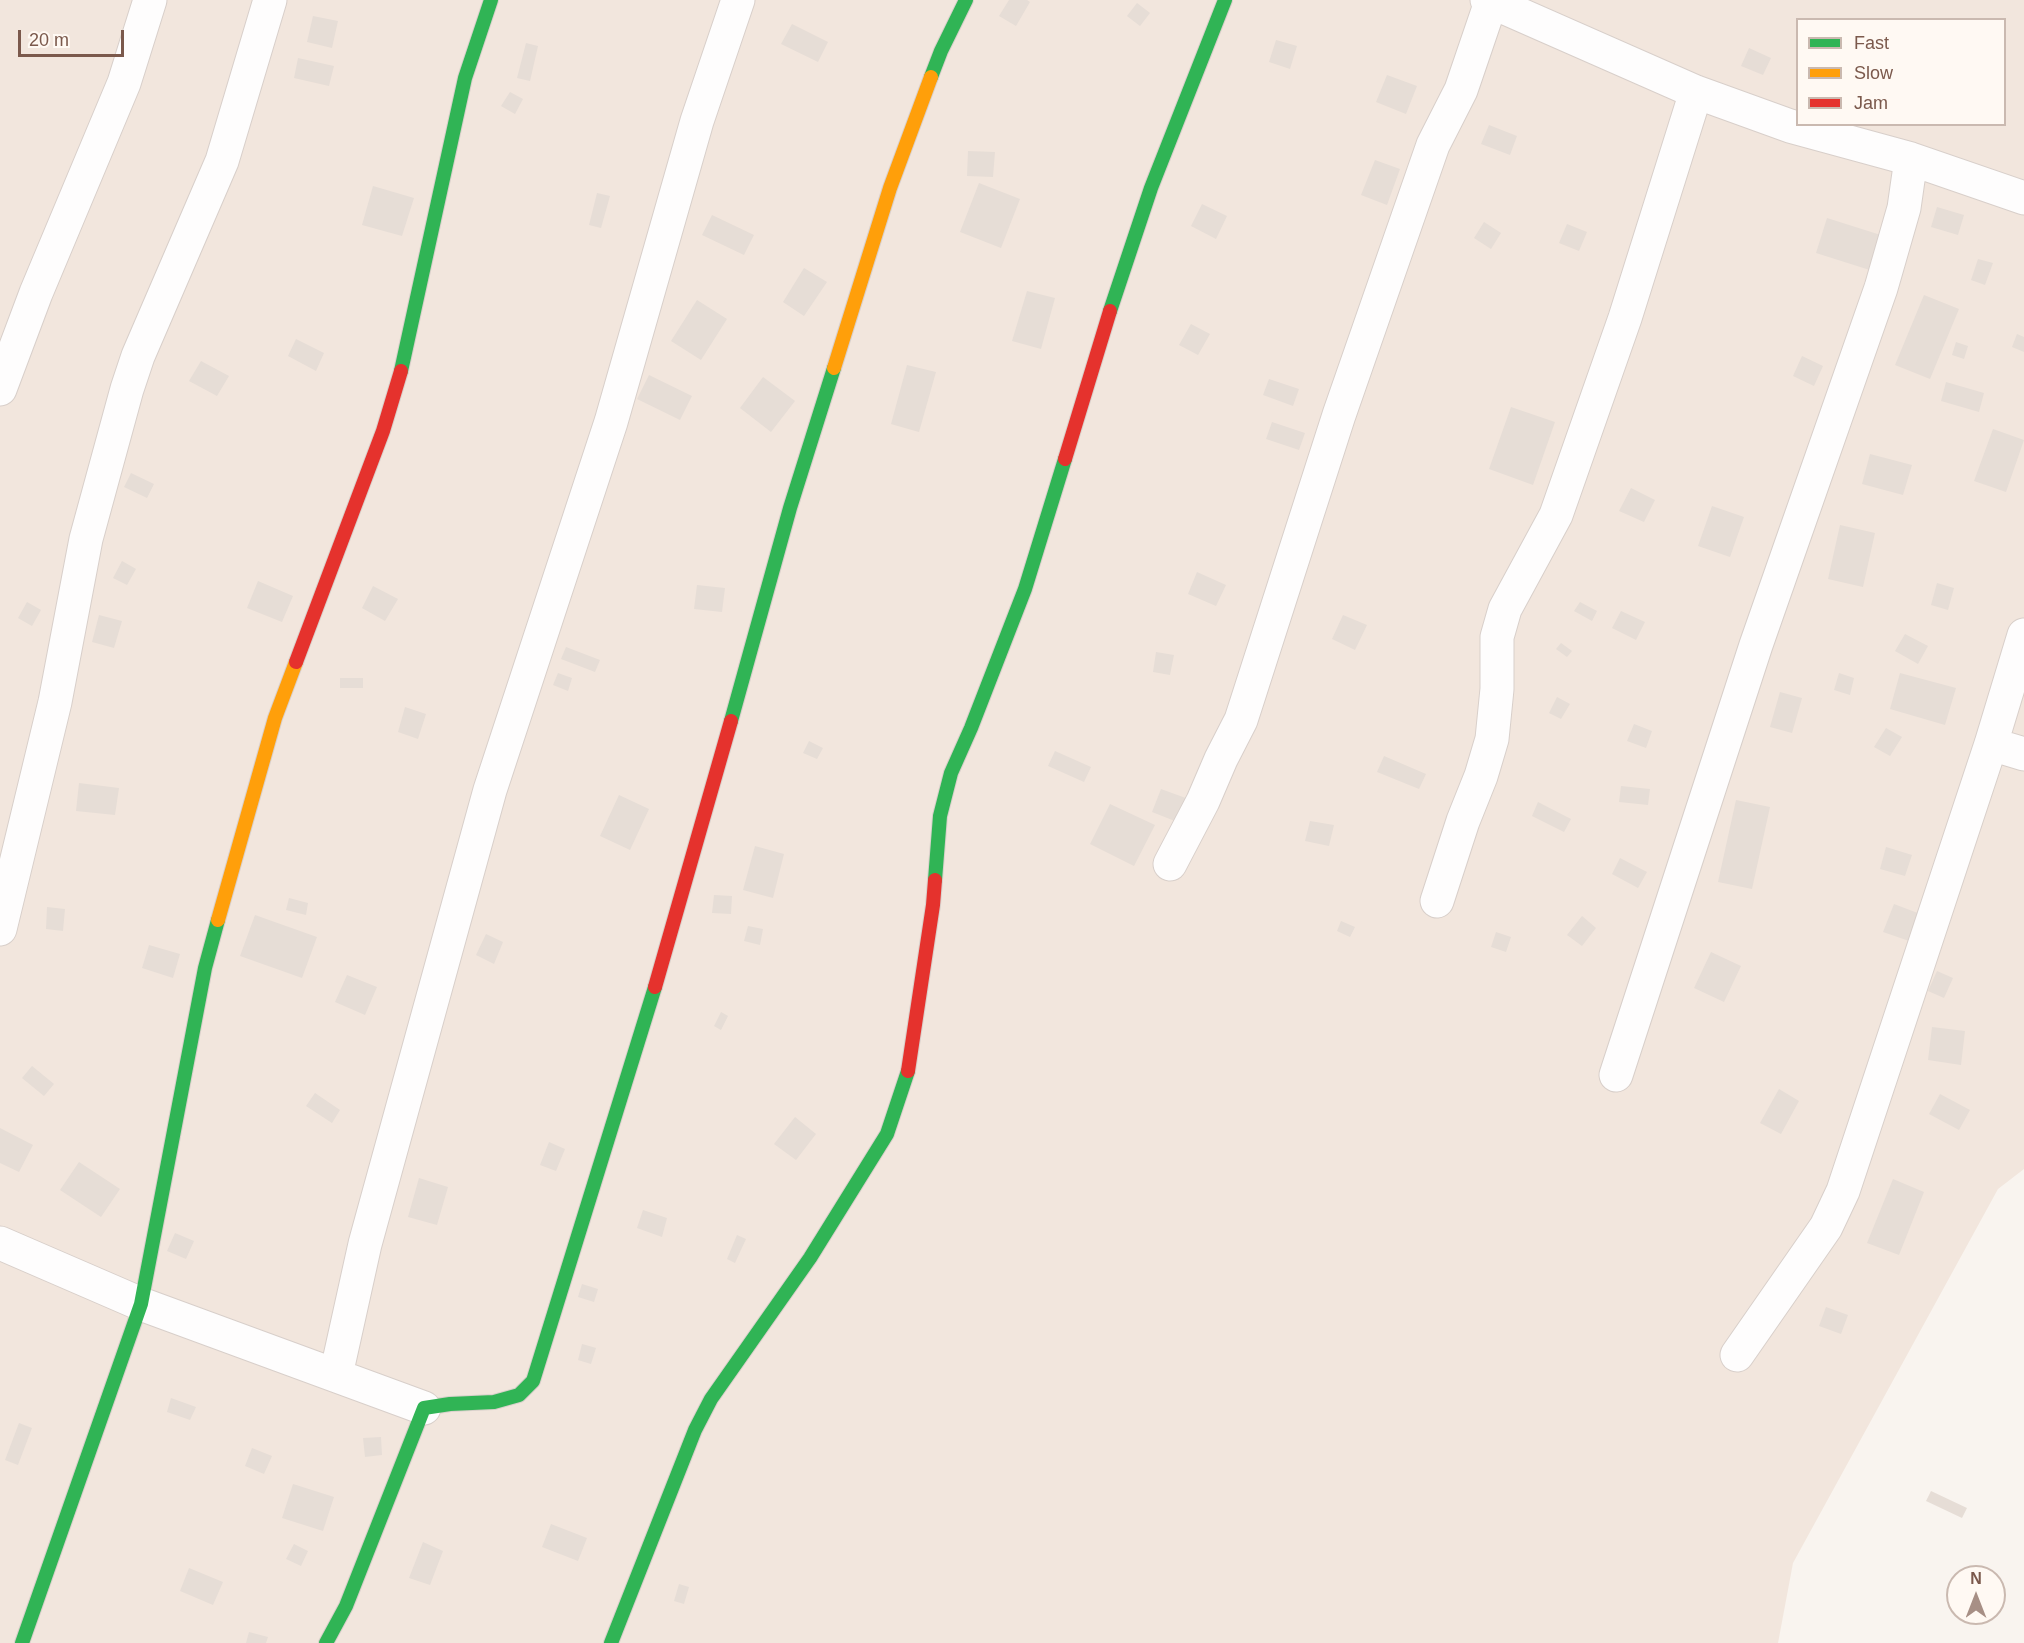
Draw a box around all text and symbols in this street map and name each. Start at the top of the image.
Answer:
scale bar [21,18,128,56]
legend [1796,18,2006,126]
text: 20 m [29,30,69,50]
text: Fast [1854,33,1889,53]
text: Slow [1854,63,1893,83]
text: Jam [1854,93,1888,113]
north arrow [1946,1565,2006,1625]
text: N [1970,1570,1982,1587]

